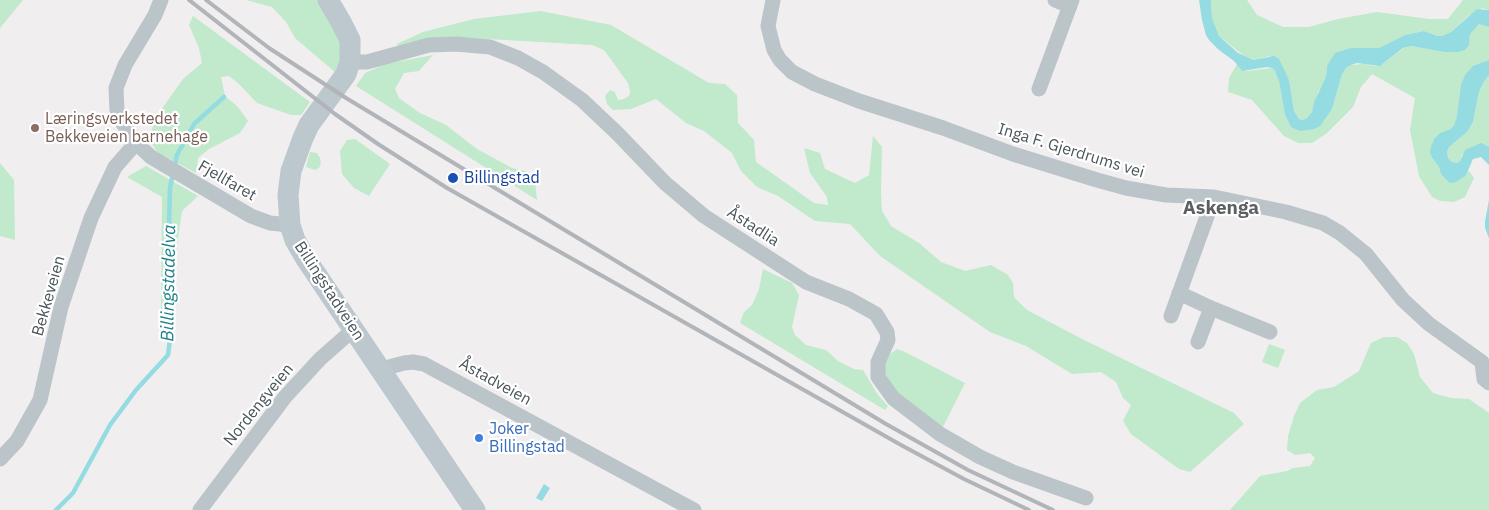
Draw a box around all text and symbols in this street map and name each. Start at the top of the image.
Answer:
place label: Læringsverkstedet Bekkeveien barnehage [45,109,208,147]
street label: Inga F. Gjerdrums vei [996,120,1146,182]
marker: Læringsverkstedet Bekkeveien barnehage [29,122,41,134]
street label: Fjellfaret [194,157,260,205]
place label: Billingstad [464,168,540,188]
marker: Billingstad [446,171,460,185]
district label: Askenga [1183,198,1259,220]
street label: Åstadlia [723,203,783,251]
water label: Billingstadelva [157,224,181,342]
street label: Billingstadveien [290,238,368,344]
street label: Bekkeveien [28,254,70,338]
street label: Åstadveien [455,354,535,410]
street label: Nordengveien [220,360,298,450]
place label: Joker Billingstad [489,419,565,457]
marker: Joker Billingstad [473,432,485,444]

